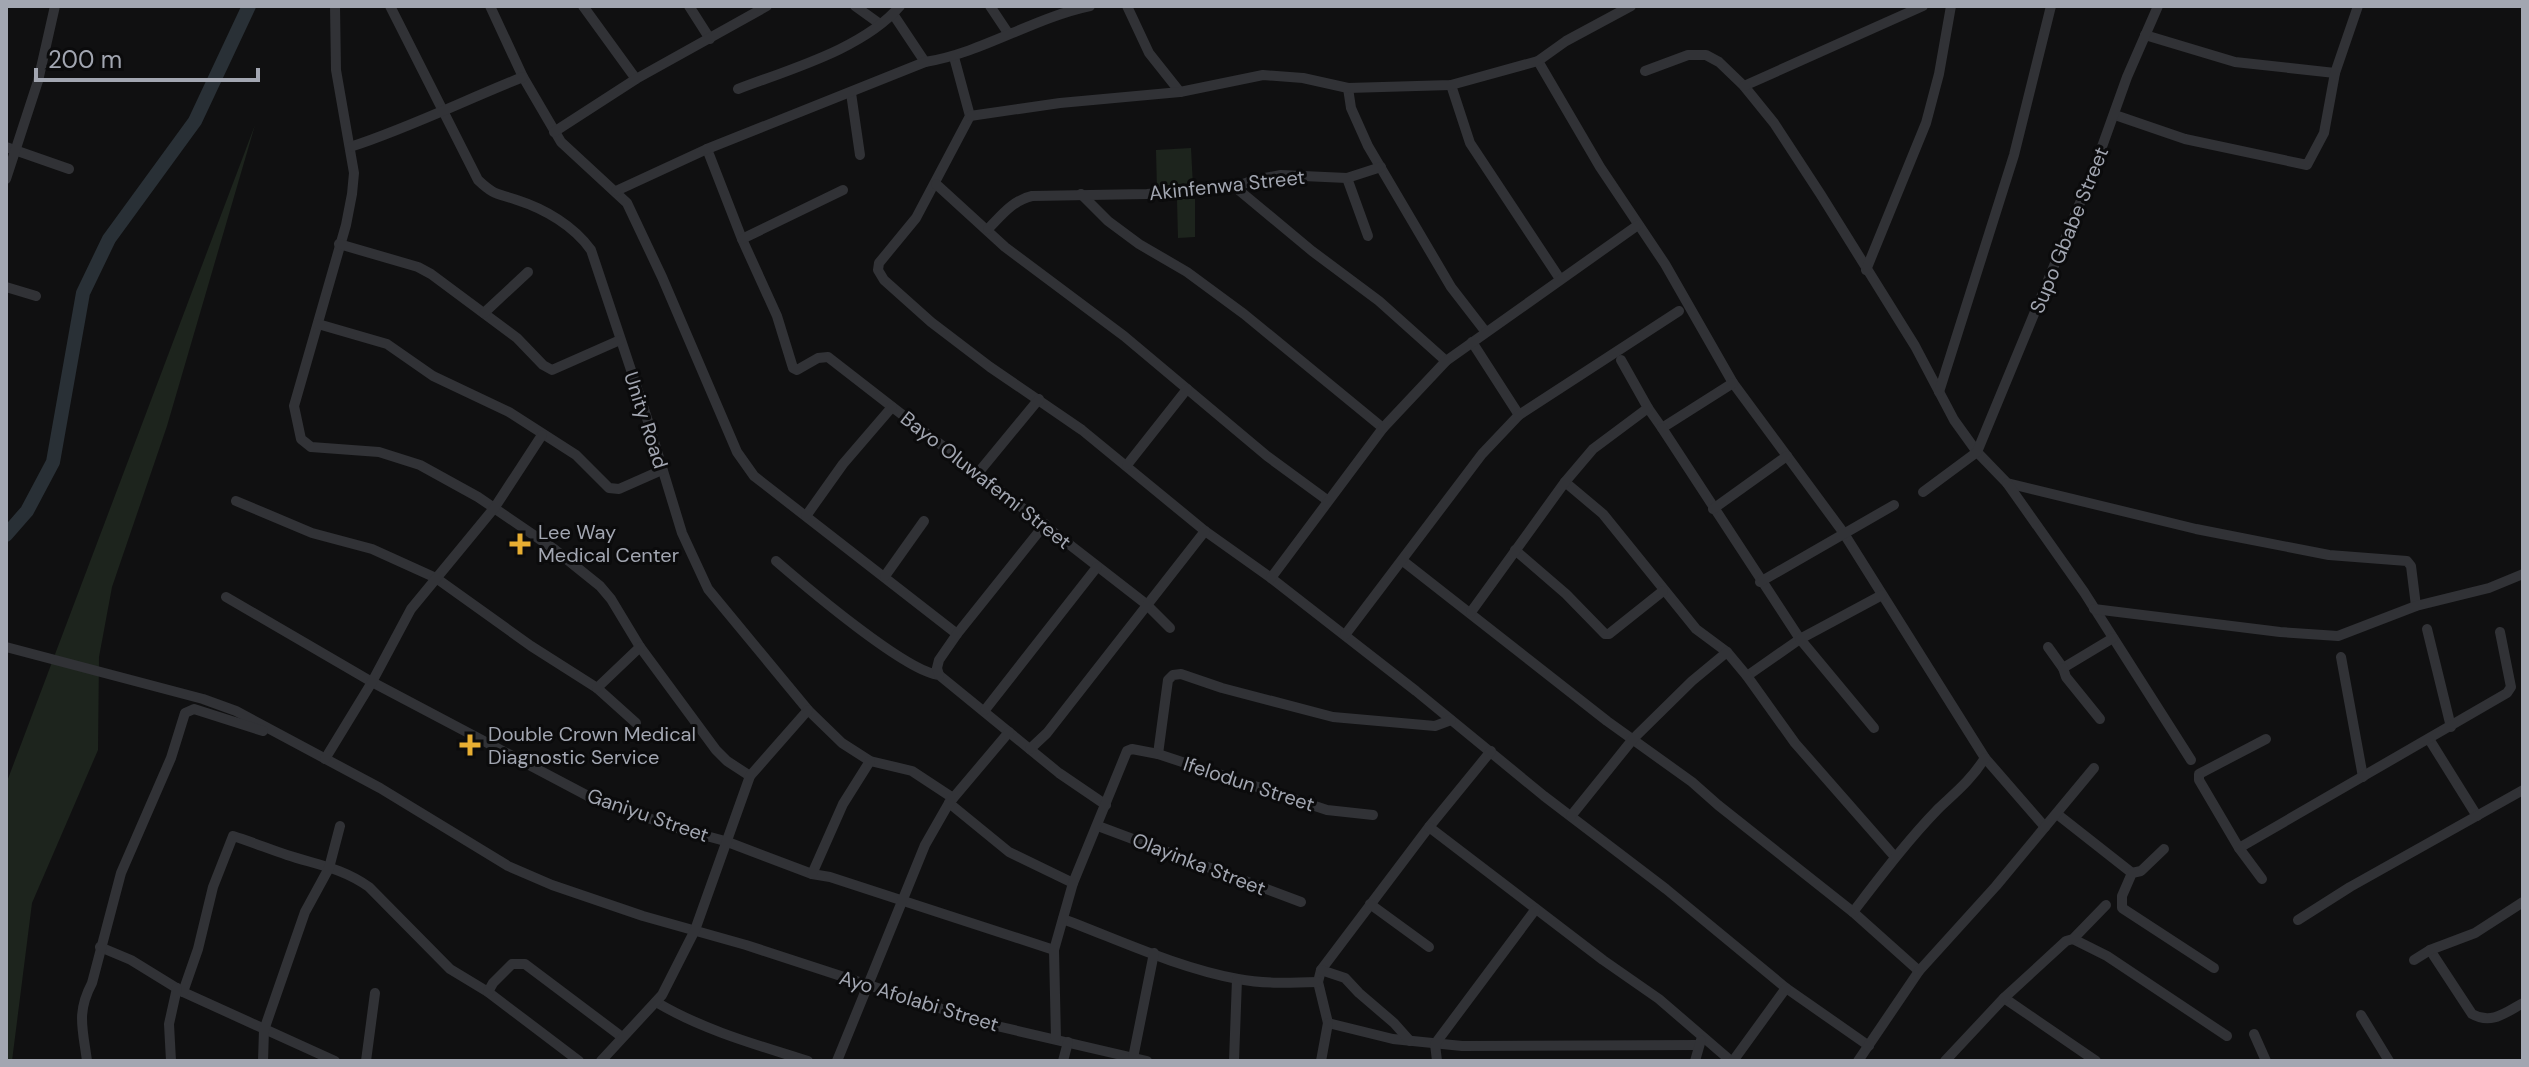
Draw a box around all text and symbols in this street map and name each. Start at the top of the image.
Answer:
scale bar [36,32,258,82]
text: 200 m [48,44,122,75]
street label: Supo Gbabe Street [2024,143,2114,317]
street label: Akinfenwa Street [1148,164,1306,206]
street label: Unity Road [618,368,674,472]
street label: Bayo Oluwafemi Street [895,405,1077,555]
place label: Lee Way Medical Center [538,519,679,568]
marker: Lee Way Medical Center [509,533,531,555]
place label: Double Crown Medical Diagnostic Service [488,721,696,770]
marker: Double Crown Medical Diagnostic Service [459,734,481,756]
street label: Ifelodun Street [1180,751,1318,817]
street label: Ganiyu Street [584,782,712,848]
street label: Olayinka Street [1129,827,1270,901]
street label: Ayo Afolabi Street [836,964,1002,1038]

